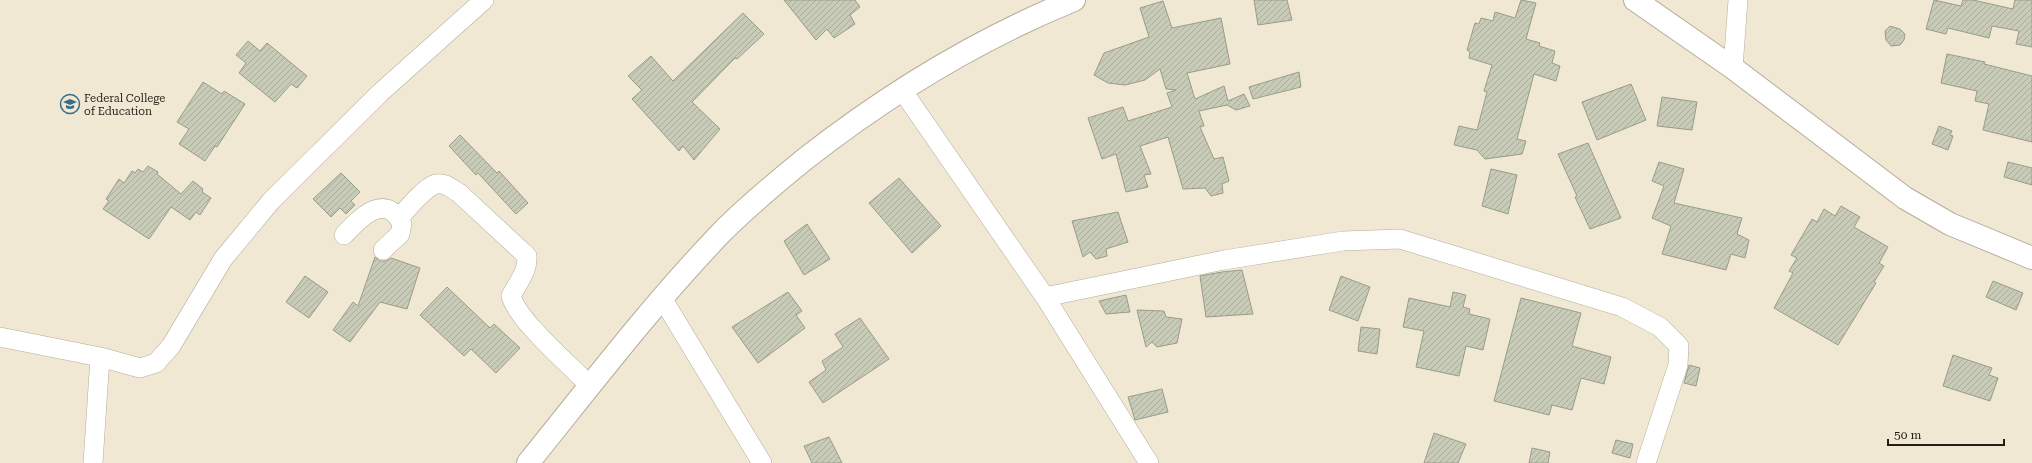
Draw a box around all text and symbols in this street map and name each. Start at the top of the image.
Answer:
place label: Federal College of Education [84,92,165,118]
school or university icon: Federal College of Education [59,93,81,115]
scale bar [1888,421,2004,447]
text: 50 m [1894,428,1921,442]

